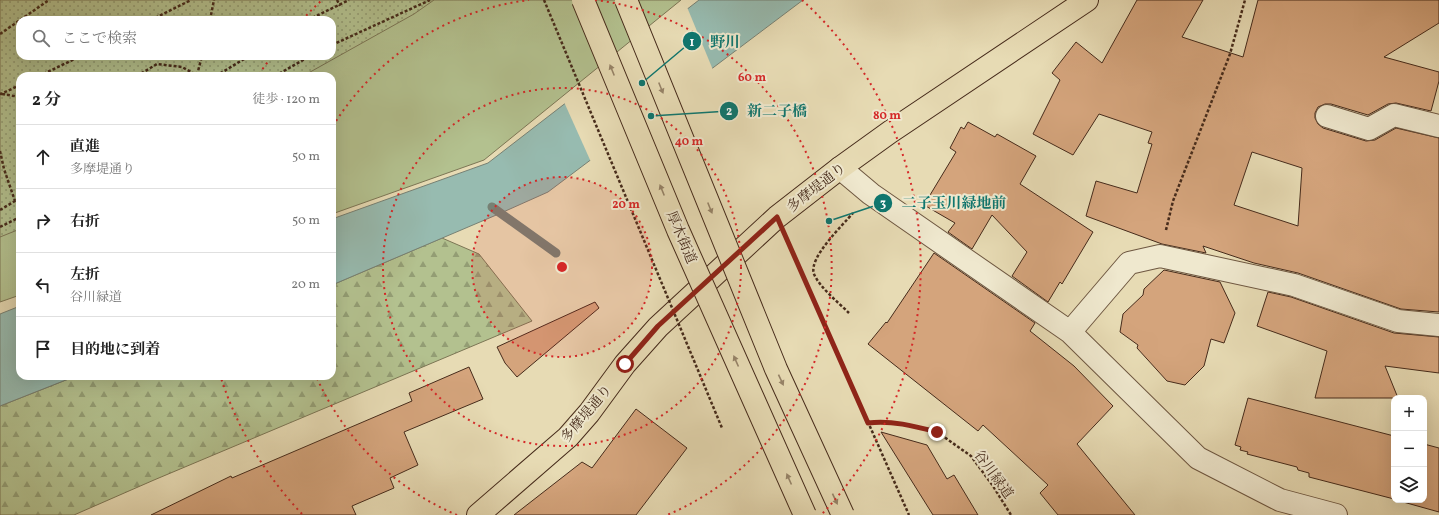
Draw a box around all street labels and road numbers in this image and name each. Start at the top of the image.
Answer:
street label: 多摩堤通り [783,159,850,217]
street label: 厚木街道 [661,208,700,267]
street label: 多摩堤通り [557,381,617,447]
street label: 谷川緑道 [969,447,1017,503]

